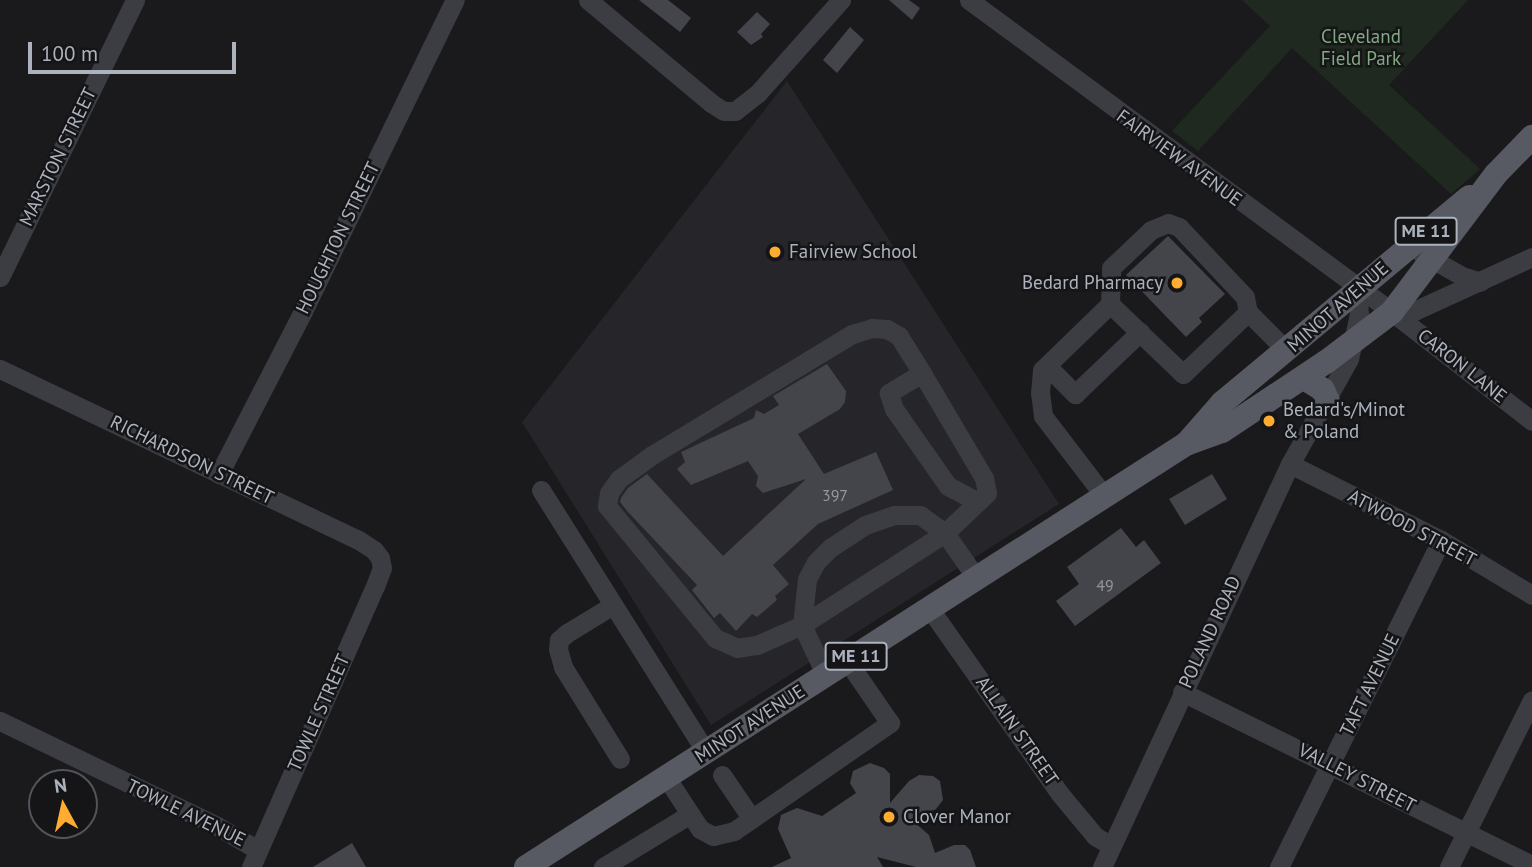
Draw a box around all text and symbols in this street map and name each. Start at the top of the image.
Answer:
park label: Cleveland Field Park [1321,26,1401,70]
scale bar [32,28,240,72]
text: 100 m [41,40,98,67]
street label: MARSTON STREET [15,84,101,230]
street label: FAIRVIEW AVENUE [1111,104,1247,212]
street label: HOUGHTON STREET [291,158,385,318]
road number: ME 11 [1394,216,1458,246]
place label: Fairview School [789,241,917,263]
marker: Fairview School [767,244,783,260]
street label: MINOT AVENUE [1282,257,1394,357]
place label: Bedard Pharmacy [1022,272,1163,294]
marker: Bedard Pharmacy [1169,275,1185,291]
street label: CARON LANE [1413,324,1511,408]
place label: Bedard's/Minot & Poland [1283,399,1405,443]
street label: RICHARDSON STREET [107,410,277,510]
marker: Bedard's/Minot & Poland [1261,413,1277,429]
house number: 397 [822,485,848,505]
street label: ATWOOD STREET [1344,485,1480,571]
street label: POLAND ROAD [1174,572,1246,692]
house number: 49 [1096,575,1114,595]
street label: TAFT AVENUE [1335,629,1405,741]
road number: ME 11 [824,642,888,670]
street label: TOWLE STREET [283,651,355,775]
street label: ALLAIN STREET [971,672,1063,790]
street label: MINOT AVENUE [690,680,810,768]
street label: VALLEY STREET [1294,738,1420,818]
north arrow [28,769,98,839]
text: N [52,772,68,798]
street label: TOWLE AVENUE [123,774,249,852]
place label: Clover Manor [903,806,1011,828]
marker: Clover Manor [881,809,897,825]

